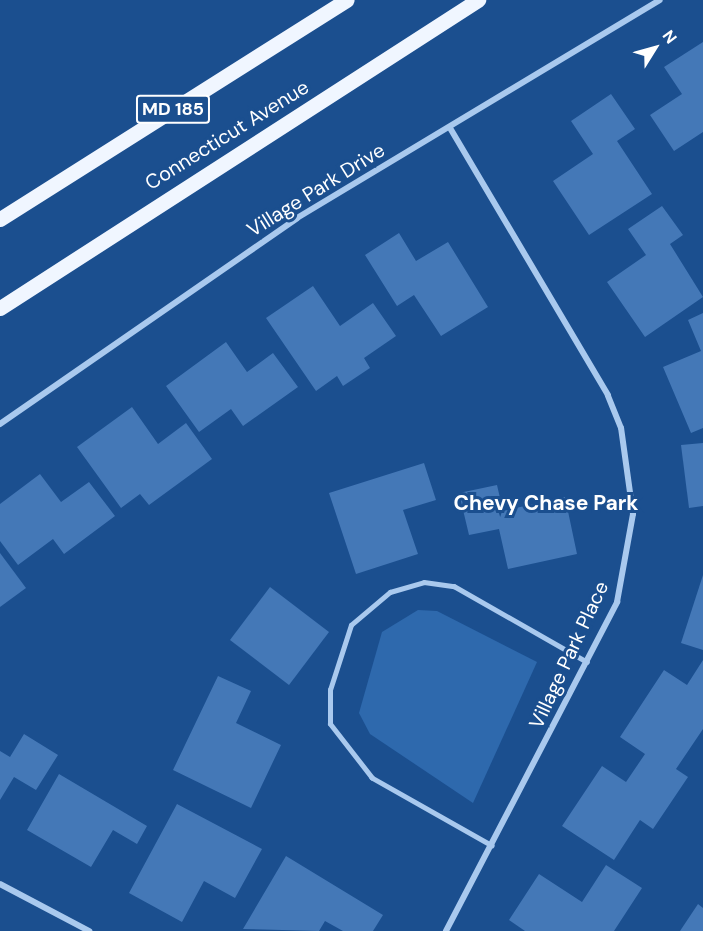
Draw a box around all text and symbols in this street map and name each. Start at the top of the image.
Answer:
north arrow [625,18,685,78]
text: N [658,26,682,48]
street label: Connecticut Avenue [141,75,313,195]
road number: MD 185 [136,94,210,124]
street label: Village Park Drive [243,138,389,242]
district label: Chevy Chase Park [454,490,638,516]
street label: Village Park Place [524,577,614,733]

